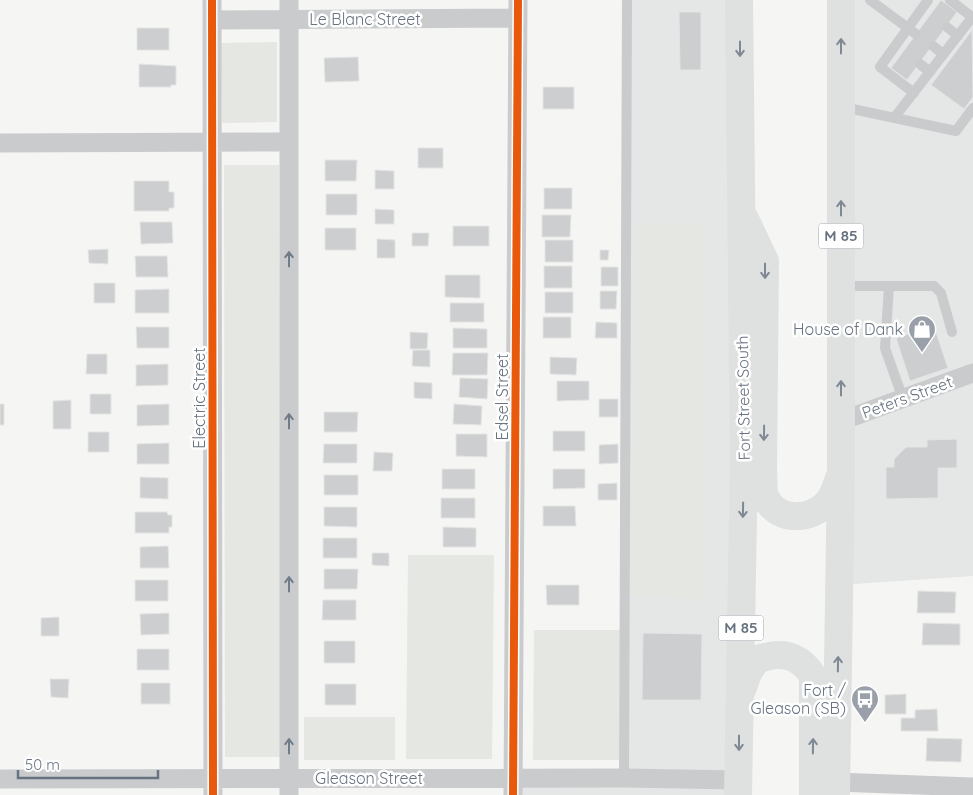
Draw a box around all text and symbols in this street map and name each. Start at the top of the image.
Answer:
street label: Le Blanc Street [309,9,421,29]
one-way arrow [836,38,846,54]
one-way arrow [735,40,745,56]
one-way arrow [836,201,846,217]
road number: M 85 [818,224,864,248]
one-way arrow [284,251,294,268]
one-way arrow [760,262,770,279]
shop icon: House of Dank [907,314,937,353]
place label: House of Dank [793,319,903,339]
street label: Fort Street South [732,335,754,461]
street label: Electric Street [189,347,209,449]
street label: Edsel Street [492,353,512,441]
street label: Peters Street [859,371,955,423]
one-way arrow [836,381,846,397]
one-way arrow [284,414,294,430]
one-way arrow [759,425,768,441]
one-way arrow [739,502,748,518]
one-way arrow [284,576,294,592]
road number: M 85 [718,616,764,640]
one-way arrow [834,656,843,672]
place label: Fort / Gleason (SB) [750,680,847,718]
bus stop icon: Fort / Gleason (SB) [850,684,880,723]
one-way arrow [734,734,744,750]
one-way arrow [284,739,294,755]
one-way arrow [809,739,818,755]
scale bar [18,748,158,780]
text: 50 m [25,755,60,774]
street label: Gleason Street [315,768,423,788]

